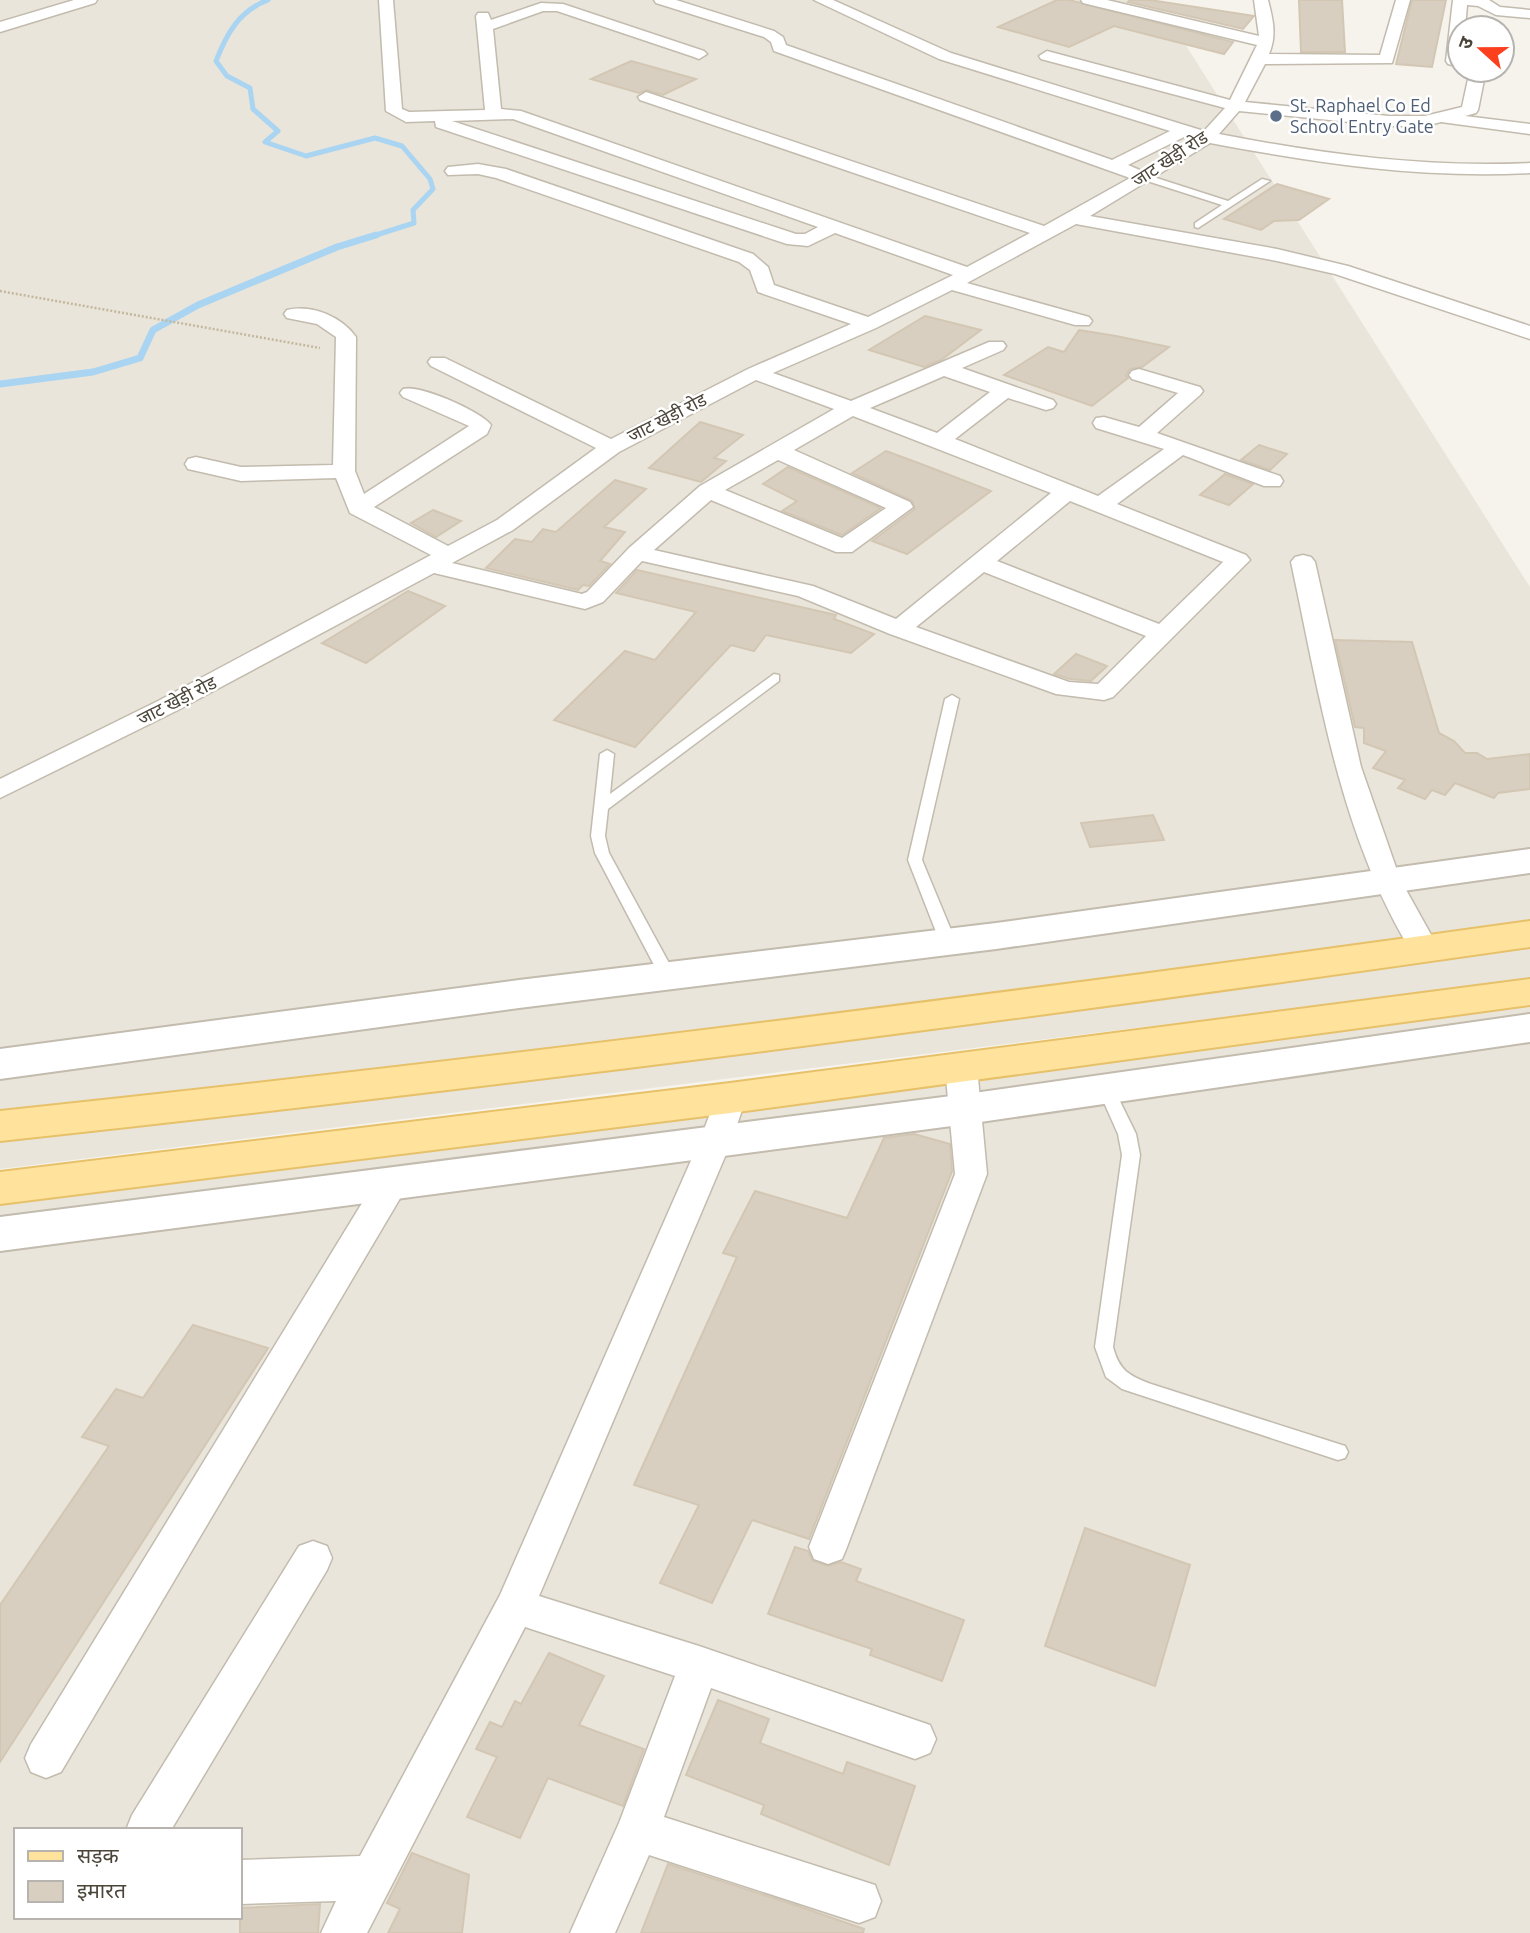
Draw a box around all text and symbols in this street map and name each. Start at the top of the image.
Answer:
north arrow [1446,14,1516,84]
text: उ [1453,33,1478,52]
place label: St. Raphael Co Ed School Entry Gate [1290,95,1434,136]
marker: St. Raphael Co Ed School Entry Gate [1268,108,1284,124]
street label: जाट खेड़ी रोड [1128,126,1212,191]
street label: जाट खेड़ी रोड [624,389,710,446]
street label: जाट खेड़ी रोड [134,672,220,729]
legend [14,1828,242,1919]
text: सड़क [77,1843,119,1867]
text: इमारत [77,1878,127,1902]

